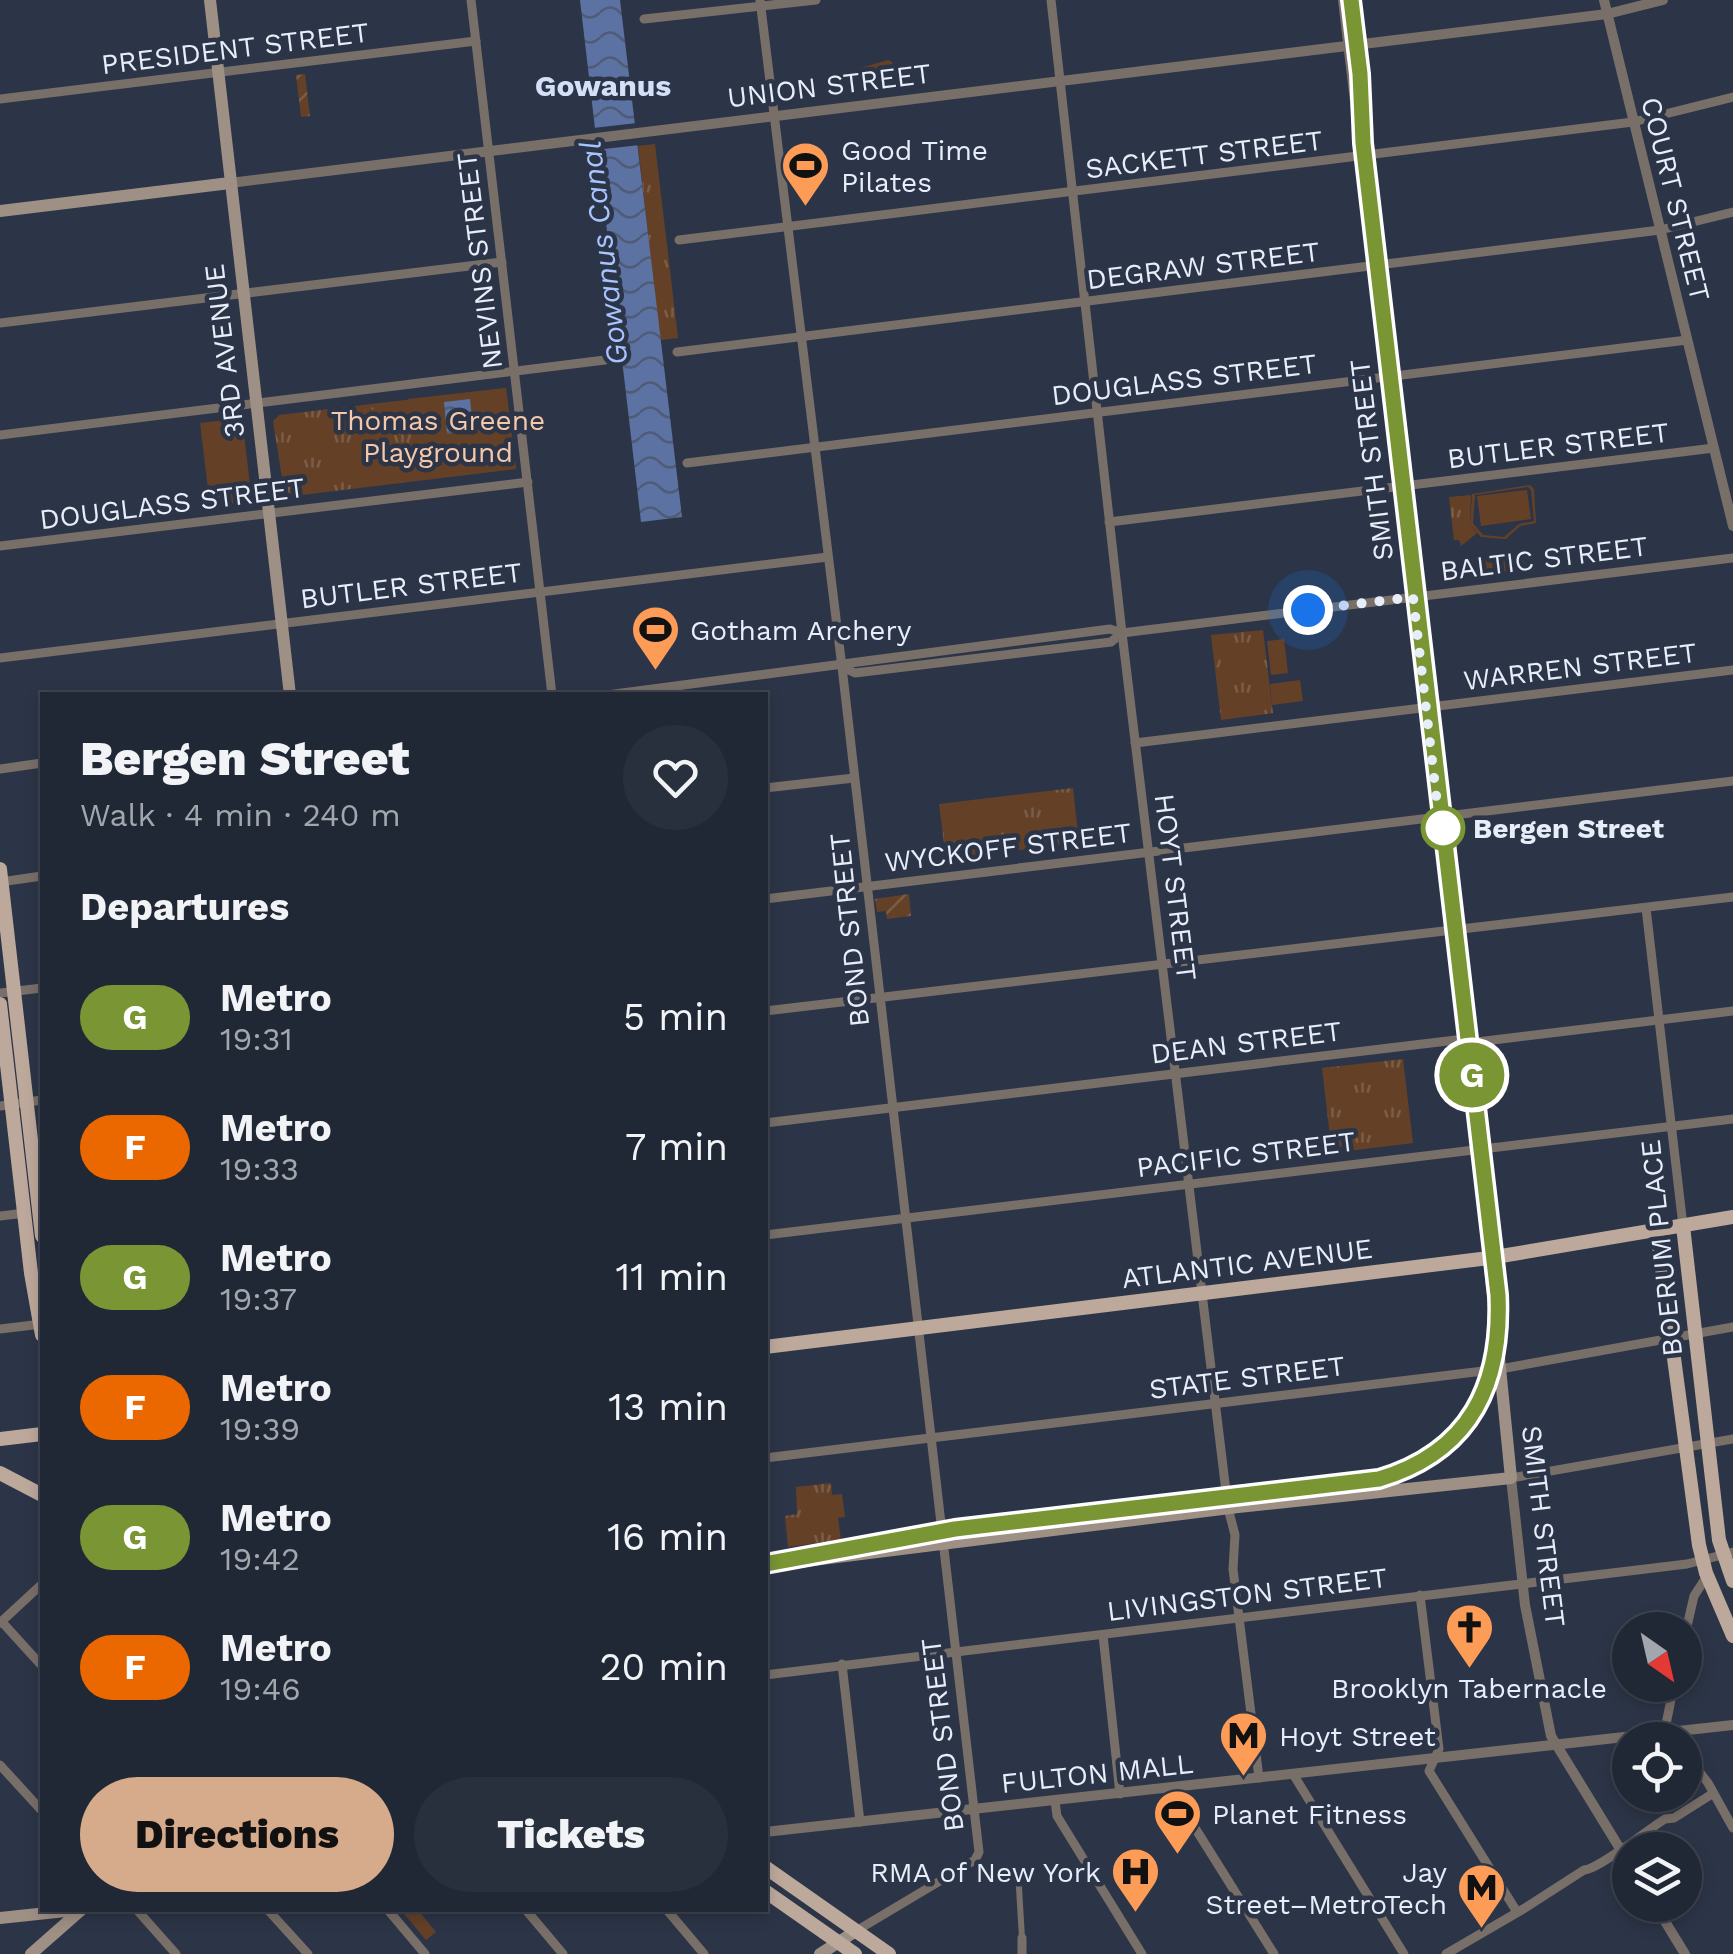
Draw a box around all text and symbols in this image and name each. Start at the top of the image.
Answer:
street label: PRESIDENT STREET [99,16,371,81]
street label: UNION STREET [725,57,933,114]
district label: Gowanus [535,68,671,103]
street label: COURT STREET [1634,94,1717,305]
street label: SACKETT STREET [1083,124,1325,185]
place label: Good Time Pilates [841,134,988,199]
water label: Gowanus Canal [572,139,635,367]
sports icon: Good Time Pilates [780,140,832,208]
street label: NEVINS STREET [450,151,509,371]
street label: DEGRAW STREET [1084,235,1322,296]
street label: 3RD AVENUE [197,262,252,440]
street label: DOUGLASS STREET [1050,347,1319,412]
street label: SMITH STREET [1343,357,1400,562]
park label: Thomas Greene Playground [331,404,545,469]
street label: BUTLER STREET [1445,416,1671,475]
street label: DOUGLASS STREET [38,471,307,536]
street label: BALTIC STREET [1438,529,1650,588]
street label: BUTLER STREET [298,556,524,615]
your location [1283,585,1333,635]
sports icon: Gotham Archery [629,604,681,672]
place label: Gotham Archery [690,614,912,647]
street label: WARREN STREET [1462,636,1699,697]
button: heart [623,725,728,830]
text: Bergen Street [80,730,410,787]
street label: HOYT STREET [1148,792,1203,982]
text: Walk · 4 min · 240 m [80,796,401,834]
marker: Bergen Street [1422,807,1464,849]
place label: Bergen Street [1473,812,1664,845]
street label: WYCKOFF STREET [883,816,1133,879]
street label: BOND STREET [823,831,876,1029]
text: Departures [80,885,289,929]
text: Metro [220,976,332,1020]
text: 5 min [623,995,728,1039]
text: G [122,996,148,1038]
street label: DEAN STREET [1149,1014,1343,1071]
text: 19:31 [220,1020,293,1058]
line badge: G [1440,1042,1504,1108]
text: G [1459,1054,1485,1096]
text: Metro [220,1106,332,1150]
text: 7 min [625,1125,728,1169]
street label: PACIFIC STREET [1135,1125,1358,1184]
text: F [124,1126,146,1168]
street label: BOERUM PLACE [1634,1138,1689,1358]
text: 19:33 [220,1150,299,1188]
street label: ATLANTIC AVENUE [1120,1232,1374,1295]
text: Metro [220,1236,332,1280]
text: 11 min [616,1255,728,1299]
text: G [122,1256,148,1298]
text: 19:37 [220,1280,297,1318]
street label: STATE STREET [1147,1349,1347,1406]
text: Metro [220,1366,332,1410]
text: 13 min [608,1385,728,1429]
text: F [124,1386,146,1428]
text: 19:39 [220,1410,300,1448]
street label: SMITH STREET [1515,1424,1572,1629]
text: Metro [220,1496,332,1540]
text: 16 min [607,1515,728,1559]
text: G [122,1516,148,1558]
text: 19:42 [220,1540,300,1578]
street label: LIVINGSTON STREET [1105,1561,1389,1628]
church icon: Brooklyn Tabernacle [1443,1602,1495,1670]
north arrow [1612,1612,1702,1702]
map controls [1612,1612,1702,1922]
text: Metro [220,1626,332,1670]
street label: BOND STREET [914,1636,971,1834]
text: 20 min [599,1645,728,1689]
text: F [124,1646,146,1688]
text: 19:46 [220,1670,301,1708]
place label: Brooklyn Tabernacle [1331,1672,1607,1705]
metro station icon: Hoyt Street [1218,1710,1270,1778]
place label: Hoyt Street [1279,1720,1436,1753]
button: locate [1612,1722,1702,1812]
street label: FULTON MALL [999,1747,1195,1800]
button: Directions [80,1777,394,1892]
button: Tickets [414,1777,728,1892]
sports icon: Planet Fitness [1151,1788,1203,1856]
place label: Planet Fitness [1212,1798,1407,1831]
button: layers [1612,1832,1702,1922]
hospital icon: RMA of New York [1110,1846,1162,1914]
place label: RMA of New York [870,1856,1101,1889]
place label: Jay Street–MetroTech [1206,1856,1448,1921]
metro station icon: Jay Street–MetroTech [1456,1862,1508,1930]

